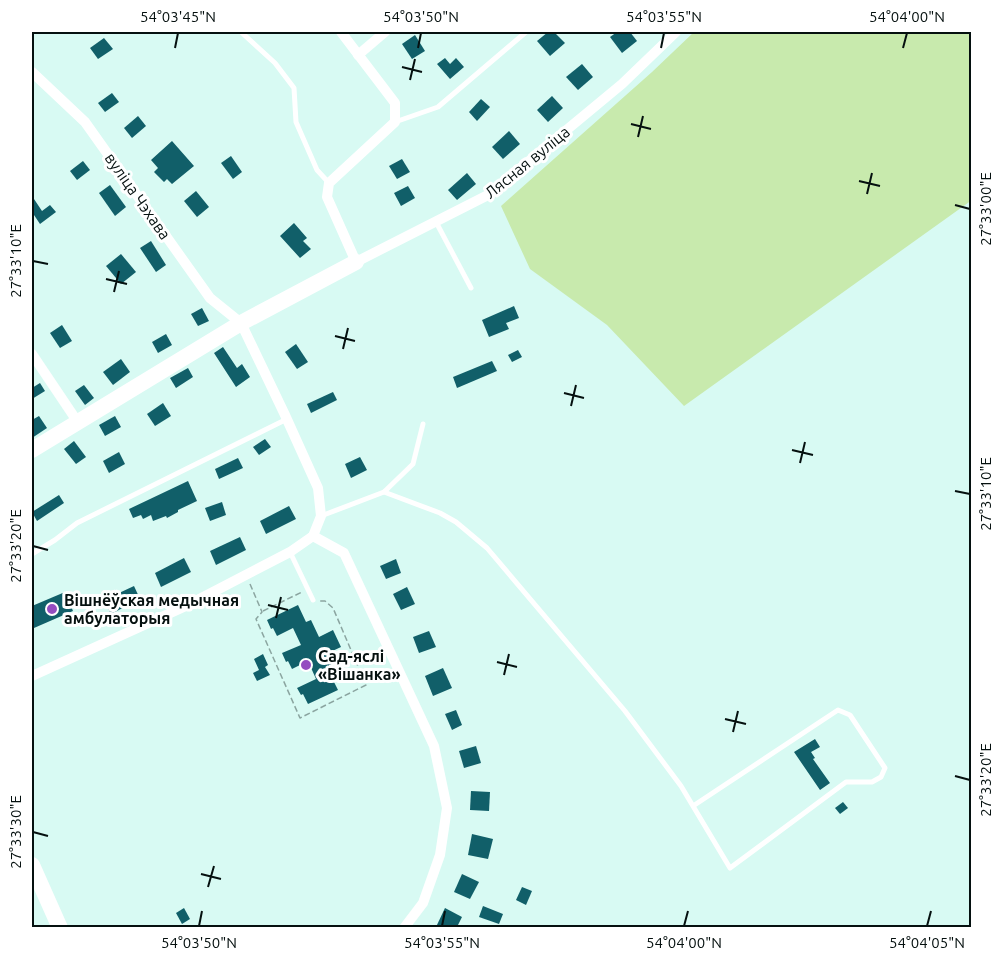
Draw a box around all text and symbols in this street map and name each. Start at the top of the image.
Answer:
text: 54°03'45"N [140,8,216,25]
text: 54°03'50"N [383,8,459,25]
text: 54°03'55"N [626,8,702,25]
text: 54°04'00"N [869,8,945,25]
street label: Лясная вуліца [481,122,573,202]
street label: вуліца Чэхава [102,149,174,243]
text: 27°33'00"E [977,172,994,246]
text: 27°33'10"E [7,224,24,298]
text: 27°33'10"E [977,457,994,531]
text: 27°33'20"E [7,509,24,583]
place label: Вішнёўская медычная амбулаторыя [64,591,239,627]
marker: Вішнёўская медычная амбулаторыя [45,602,59,616]
place label: Сад-яслі «Вішанка» [318,647,401,683]
marker: Сад-яслі «Вішанка» [299,658,313,672]
text: 27°33'20"E [977,743,994,817]
text: 27°33'30"E [7,795,24,869]
text: 54°03'50"N [161,934,237,951]
text: 54°03'55"N [404,934,480,951]
text: 54°04'00"N [646,934,722,951]
text: 54°04'05"N [889,934,965,951]

